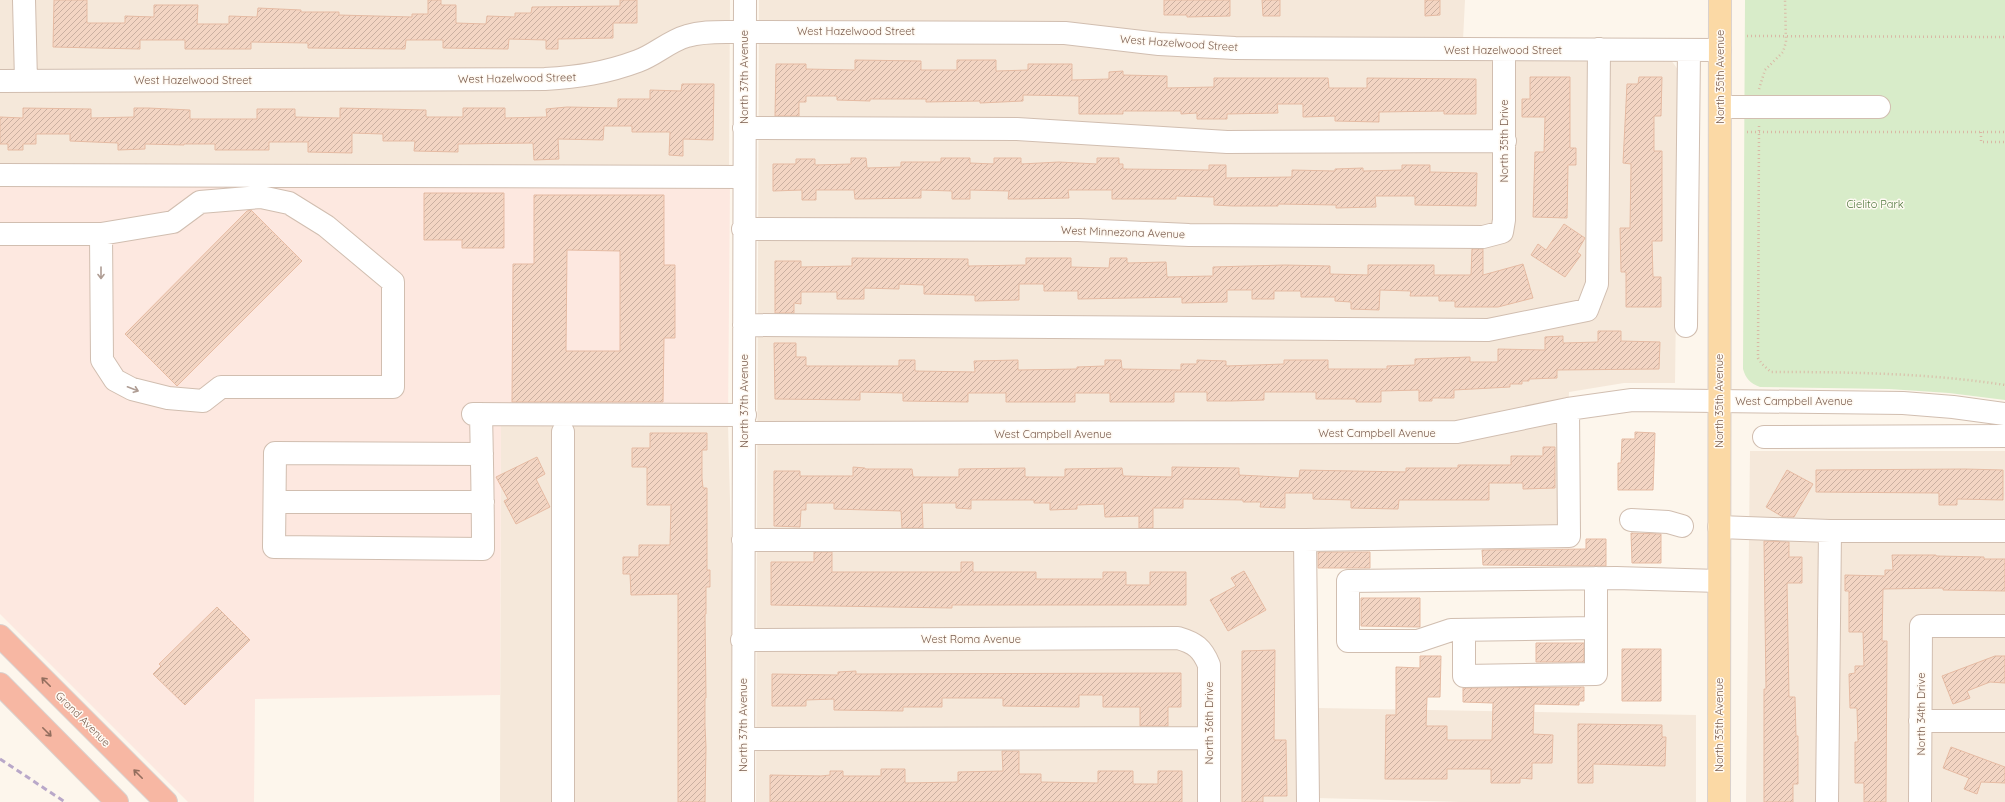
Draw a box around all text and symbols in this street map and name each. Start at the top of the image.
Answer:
street label: West Hazelwood Street [797,24,915,38]
street label: North 37th Avenue [737,30,751,124]
street label: North 35th Avenue [1713,30,1727,124]
street label: West Hazelwood Street [1120,32,1239,54]
street label: West Hazelwood Street [1444,43,1562,57]
street label: West Hazelwood Street [458,70,576,86]
street label: West Hazelwood Street [134,73,252,87]
street label: North 35th Drive [1497,99,1511,183]
park label: Cielito Park [1846,197,1904,211]
street label: West Minnezona Avenue [1061,223,1185,241]
one-way arrow [97,266,105,279]
street label: North 37th Avenue [737,354,751,448]
street label: North 35th Avenue [1712,354,1726,448]
one-way arrow [126,385,138,393]
street label: West Campbell Avenue [1735,394,1853,408]
street label: West Campbell Avenue [1318,426,1436,440]
street label: West Campbell Avenue [994,427,1112,441]
street label: West Roma Avenue [921,632,1021,646]
street label: North 34th Drive [1914,673,1928,755]
one-way arrow [41,678,51,687]
street label: North 37th Avenue [736,678,750,772]
street label: North 35th Avenue [1712,678,1726,772]
street label: North 36th Drive [1202,681,1216,765]
street label: Grand Avenue [53,689,113,749]
one-way arrow [42,727,52,737]
one-way arrow [133,769,143,779]

